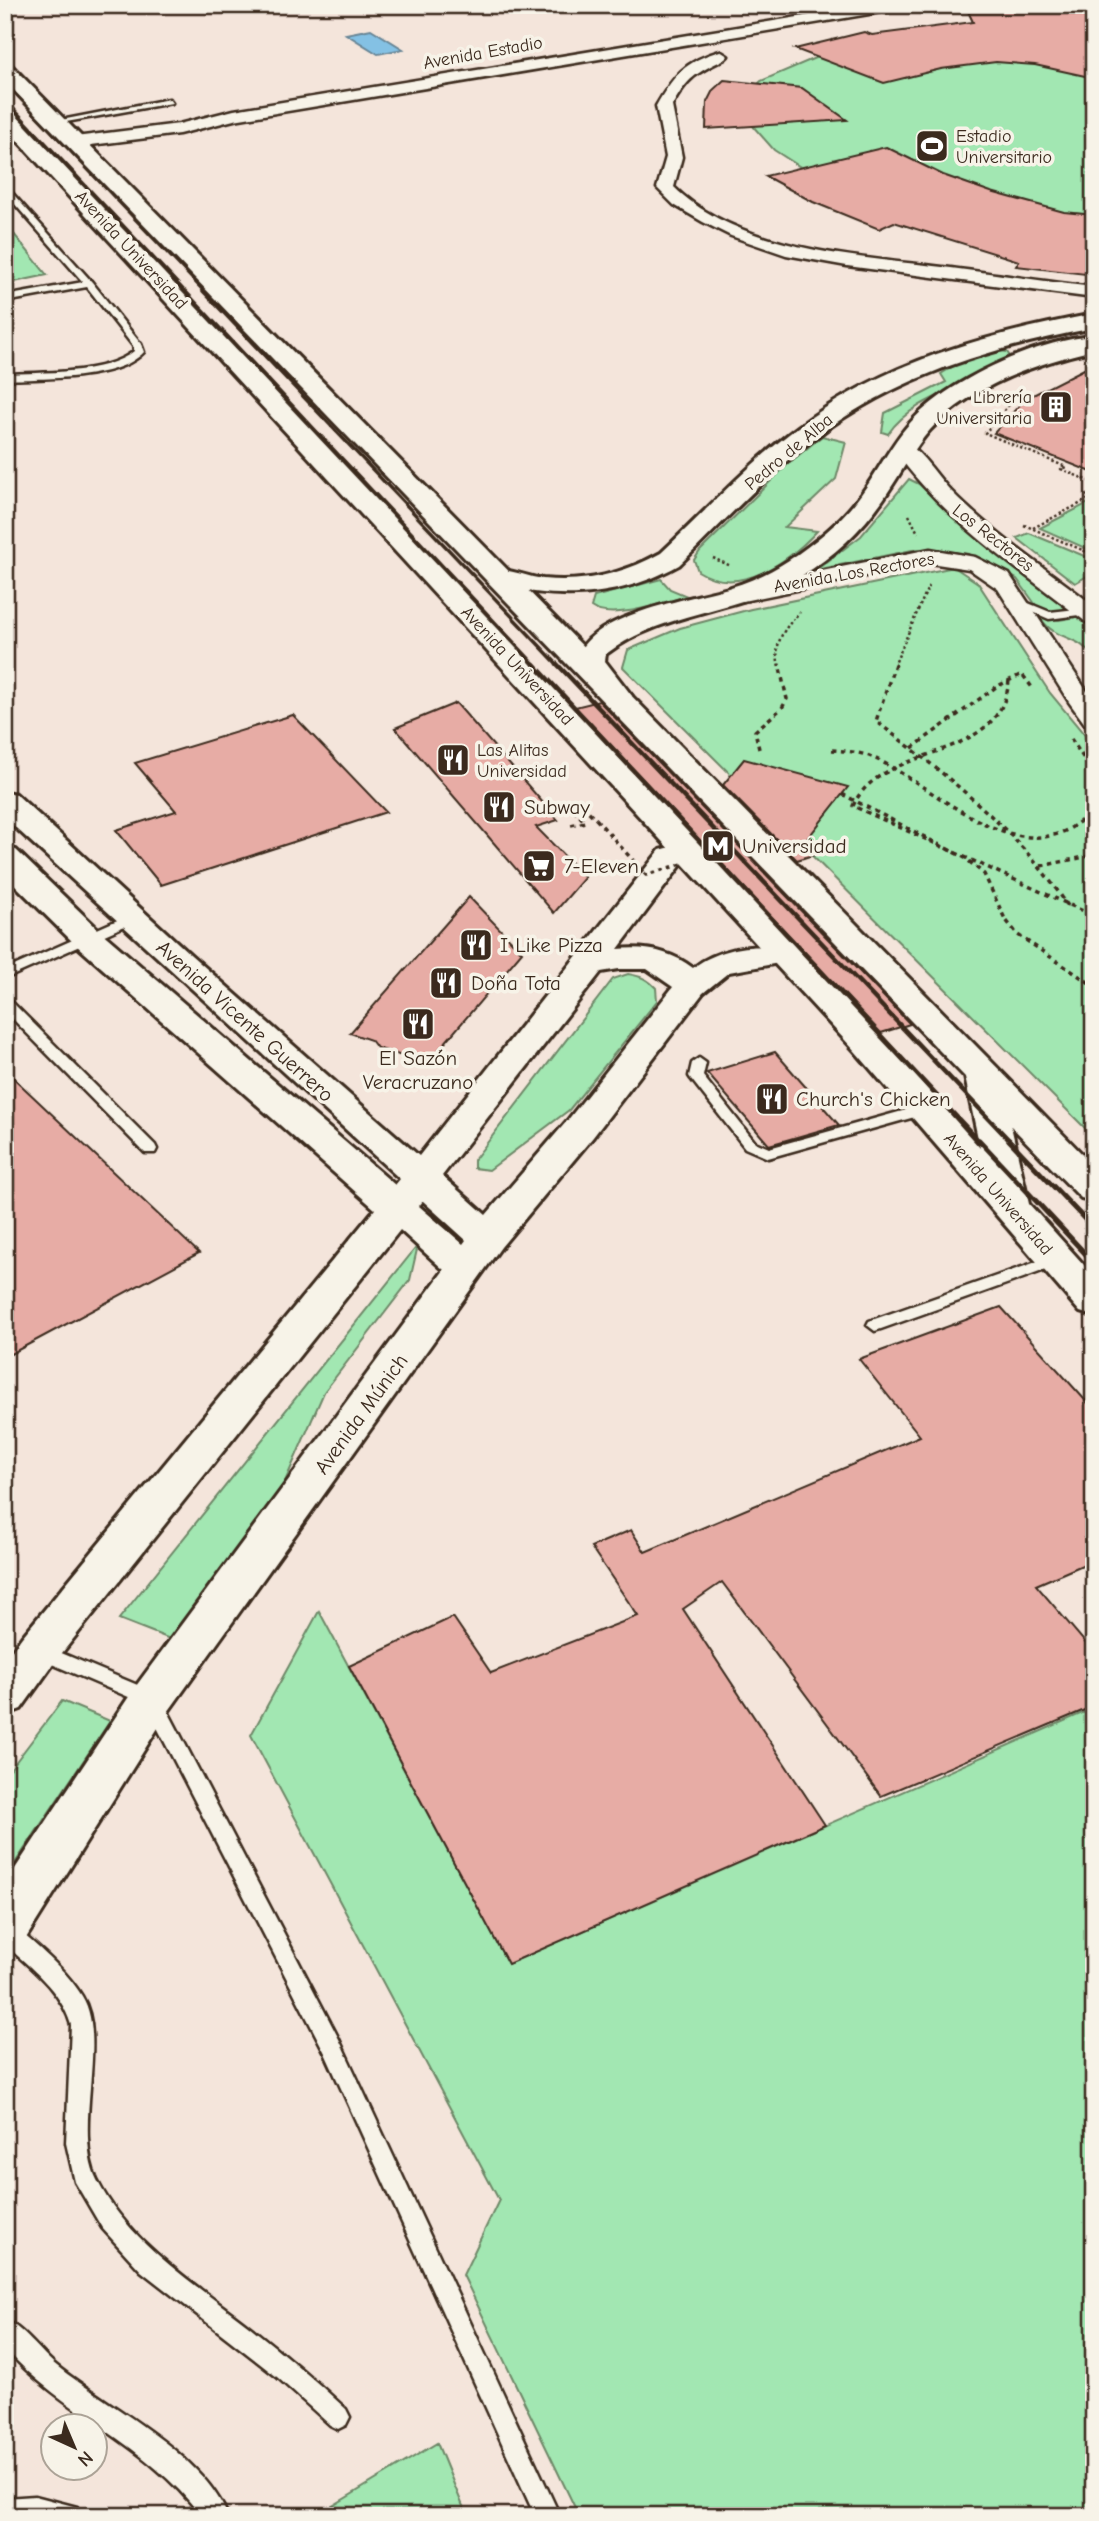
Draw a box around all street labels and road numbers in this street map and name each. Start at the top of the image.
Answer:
street label: Avenida Estadio [422,32,544,74]
street label: Avenida Universidad [70,186,192,314]
street label: Pedro de Alba [741,409,837,495]
street label: Los Rectores [948,500,1038,576]
street label: Avenida Los Rectores [772,549,936,597]
street label: Avenida Universidad [456,602,578,730]
street label: Avenida Vicente Guerrero [152,935,338,1107]
street label: Avenida Universidad [939,1129,1057,1259]
street label: Avenida Múnich [309,1349,413,1479]

